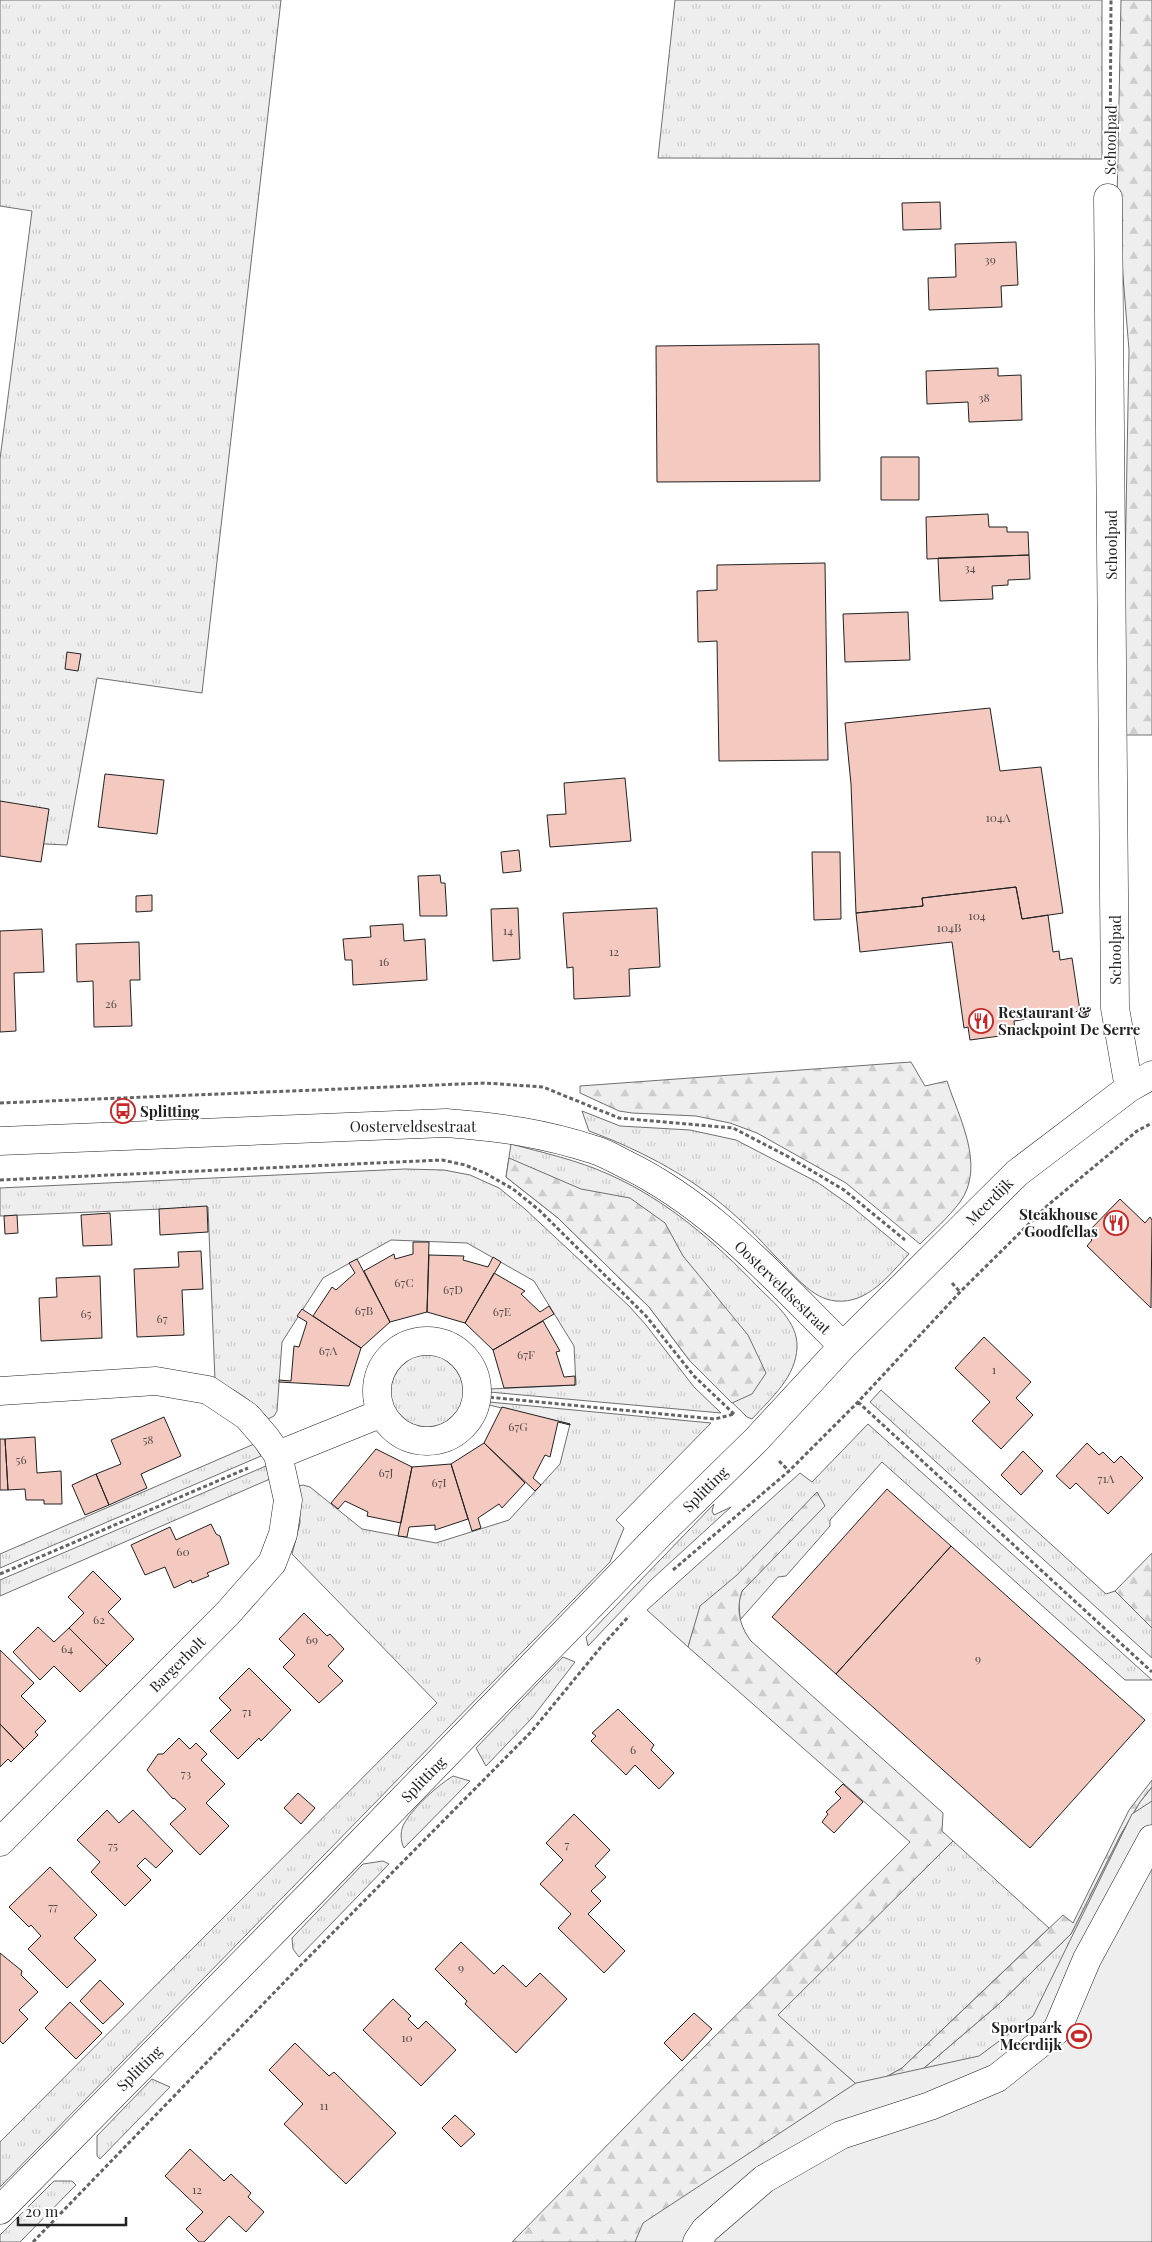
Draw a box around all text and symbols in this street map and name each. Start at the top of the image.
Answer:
street label: Schoolpad [1099,105,1121,175]
house number: 39 [984,251,996,267]
house number: 38 [978,389,990,405]
street label: Schoolpad [1101,510,1121,580]
house number: 34 [964,559,976,575]
house number: 104A [985,809,1011,825]
house number: 104 [968,907,986,923]
street label: Schoolpad [1105,915,1125,985]
house number: 104B [936,919,962,935]
house number: 14 [503,922,513,938]
house number: 12 [609,943,619,959]
house number: 16 [379,953,389,969]
house number: 26 [105,995,117,1011]
place label: Restaurant & Snackpoint De Serre [998,1002,1141,1039]
restaurant icon: Restaurant & Snackpoint De Serre [968,1008,994,1034]
bus stop icon: Splitting [110,1098,136,1124]
place label: Splitting [140,1101,200,1121]
street label: Oosterveldsestraat [350,1116,477,1136]
street label: Meerdijk [961,1172,1018,1229]
place label: Steakhouse Goodfellas [1019,1204,1098,1241]
restaurant icon: Steakhouse Goodfellas [1103,1210,1129,1236]
street label: Oosterveldsestraat [731,1236,836,1339]
house number: 67C [394,1274,414,1290]
house number: 67D [443,1281,463,1297]
house number: 67B [355,1302,373,1318]
house number: 67E [493,1303,511,1319]
house number: 65 [80,1305,92,1321]
house number: 67 [156,1310,168,1326]
house number: 67A [319,1342,338,1358]
house number: 67F [517,1346,535,1362]
house number: 1 [992,1361,997,1377]
house number: 67G [508,1418,528,1434]
house number: 58 [142,1431,154,1447]
house number: 56 [15,1451,27,1467]
street label: Splitting [678,1462,732,1516]
house number: 67J [379,1464,394,1480]
house number: 71A [1098,1470,1115,1486]
house number: 67I [431,1474,447,1490]
house number: 60 [176,1543,190,1559]
house number: 62 [93,1611,105,1627]
street label: Bargerholt [145,1631,210,1696]
house number: 69 [306,1631,318,1647]
house number: 64 [61,1640,73,1656]
house number: 9 [975,1650,981,1666]
house number: 71 [242,1703,252,1719]
house number: 6 [630,1741,636,1757]
street label: Splitting [396,1752,450,1806]
house number: 73 [181,1765,191,1781]
house number: 7 [565,1836,570,1852]
house number: 75 [108,1837,118,1853]
house number: 77 [48,1898,58,1914]
house number: 9 [458,1959,464,1975]
place label: Sportpark Meerdijk [991,2017,1062,2054]
sports icon: Sportpark Meerdijk [1066,2023,1092,2049]
house number: 10 [401,2029,413,2045]
street label: Splitting [112,2041,166,2095]
house number: 11 [320,2097,329,2113]
house number: 12 [192,2181,202,2197]
scale bar [18,2194,125,2226]
text: 20 m [25,2201,59,2221]

